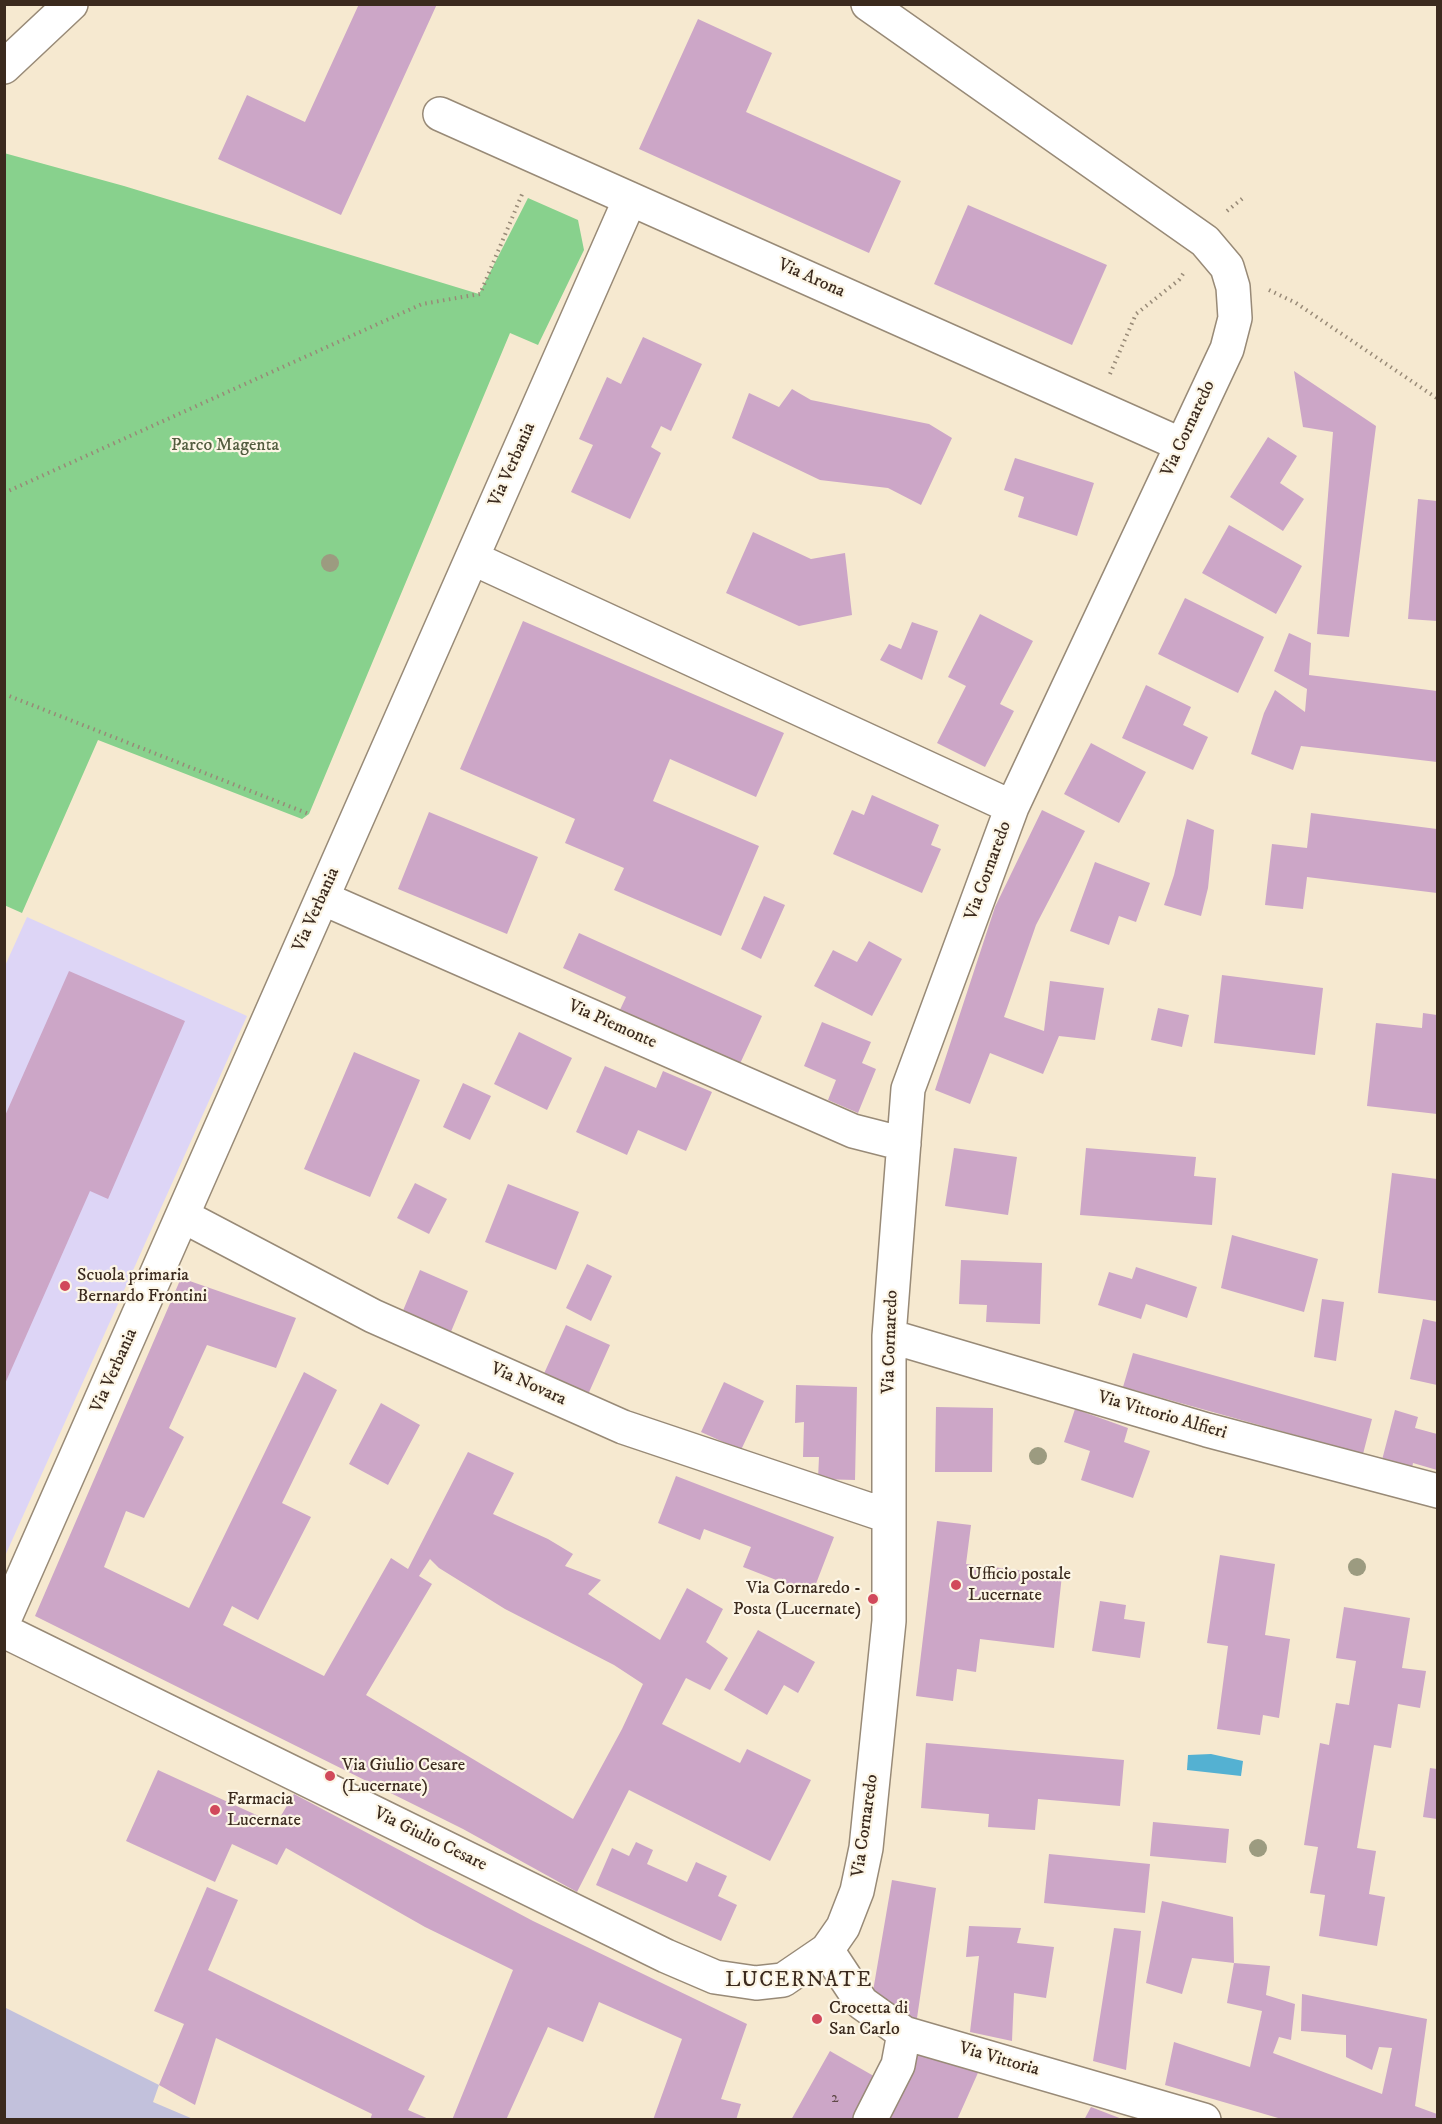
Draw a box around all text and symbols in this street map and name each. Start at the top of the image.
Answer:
street label: Via Arona [774,255,848,303]
street label: Via Cornaredo [1157,377,1221,481]
street label: Via Verbania [485,420,541,510]
park label: Parco Magenta [171,435,279,457]
street label: Via Cornaredo [961,819,1017,923]
street label: Via Verbania [289,865,345,955]
street label: Via Piemonte [564,996,660,1054]
place label: Scuola primaria Bernardo Frontini [77,1265,207,1308]
marker: Scuola primaria Bernardo Frontini [58,1279,72,1293]
street label: Via Cornaredo [878,1290,904,1394]
street label: Via Verbania [87,1326,143,1416]
street label: Via Novara [487,1359,569,1411]
street label: Via Vittorio Alfieri [1095,1387,1229,1445]
place label: Ufficio postale Lucernate [968,1564,1071,1606]
place label: Via Cornaredo - Posta (Lucernate) [733,1578,861,1620]
marker: Ufficio postale Lucernate [949,1578,963,1592]
marker: Via Cornaredo - Posta (Lucernate) [866,1592,880,1606]
place label: Via Giulio Cesare (Lucernate) [342,1755,465,1798]
marker: Via Giulio Cesare (Lucernate) [323,1769,337,1783]
street label: Via Cornaredo [848,1773,884,1879]
place label: Farmacia Lucernate [227,1789,301,1832]
marker: Farmacia Lucernate [208,1803,222,1817]
street label: Via Giulio Cesare [370,1803,490,1877]
district label: LUCERNATE [725,1969,873,1995]
place label: Crocetta di San Carlo [829,1998,908,2040]
marker: Crocetta di San Carlo [810,2012,824,2026]
street label: Via Vittoria [956,2038,1042,2082]
house number: 2 [831,2090,839,2108]

